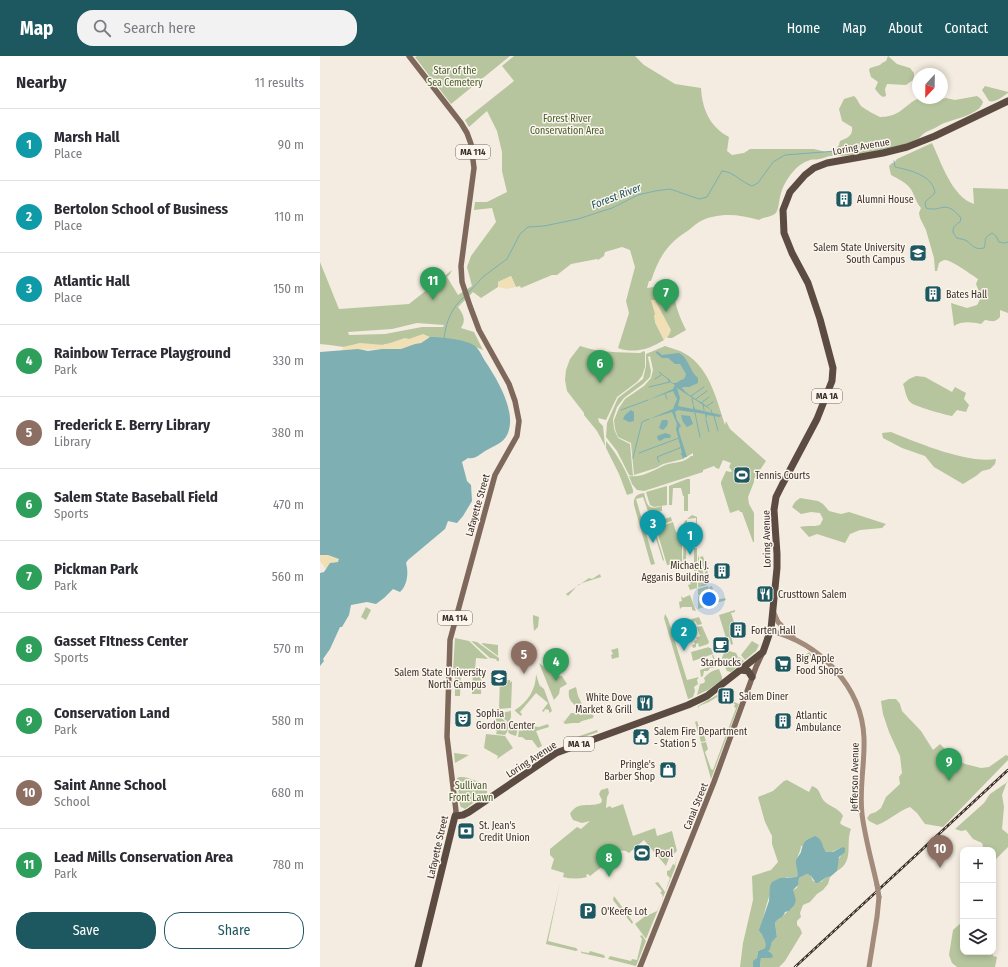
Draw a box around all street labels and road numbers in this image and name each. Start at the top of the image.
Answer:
street label: Loring Avenue [832,136,891,158]
road number: MA 114 [456,145,490,159]
road number: MA 1A [812,389,842,403]
street label: Lafayette Street [463,472,493,538]
street label: Loring Avenue [760,510,774,568]
road number: MA 114 [438,611,472,625]
road number: MA 1A [564,737,594,751]
street label: Loring Avenue [504,739,559,781]
street label: Jefferson Avenue [848,742,862,812]
street label: Canal Street [681,780,711,832]
street label: Lafayette Street [425,814,451,880]

